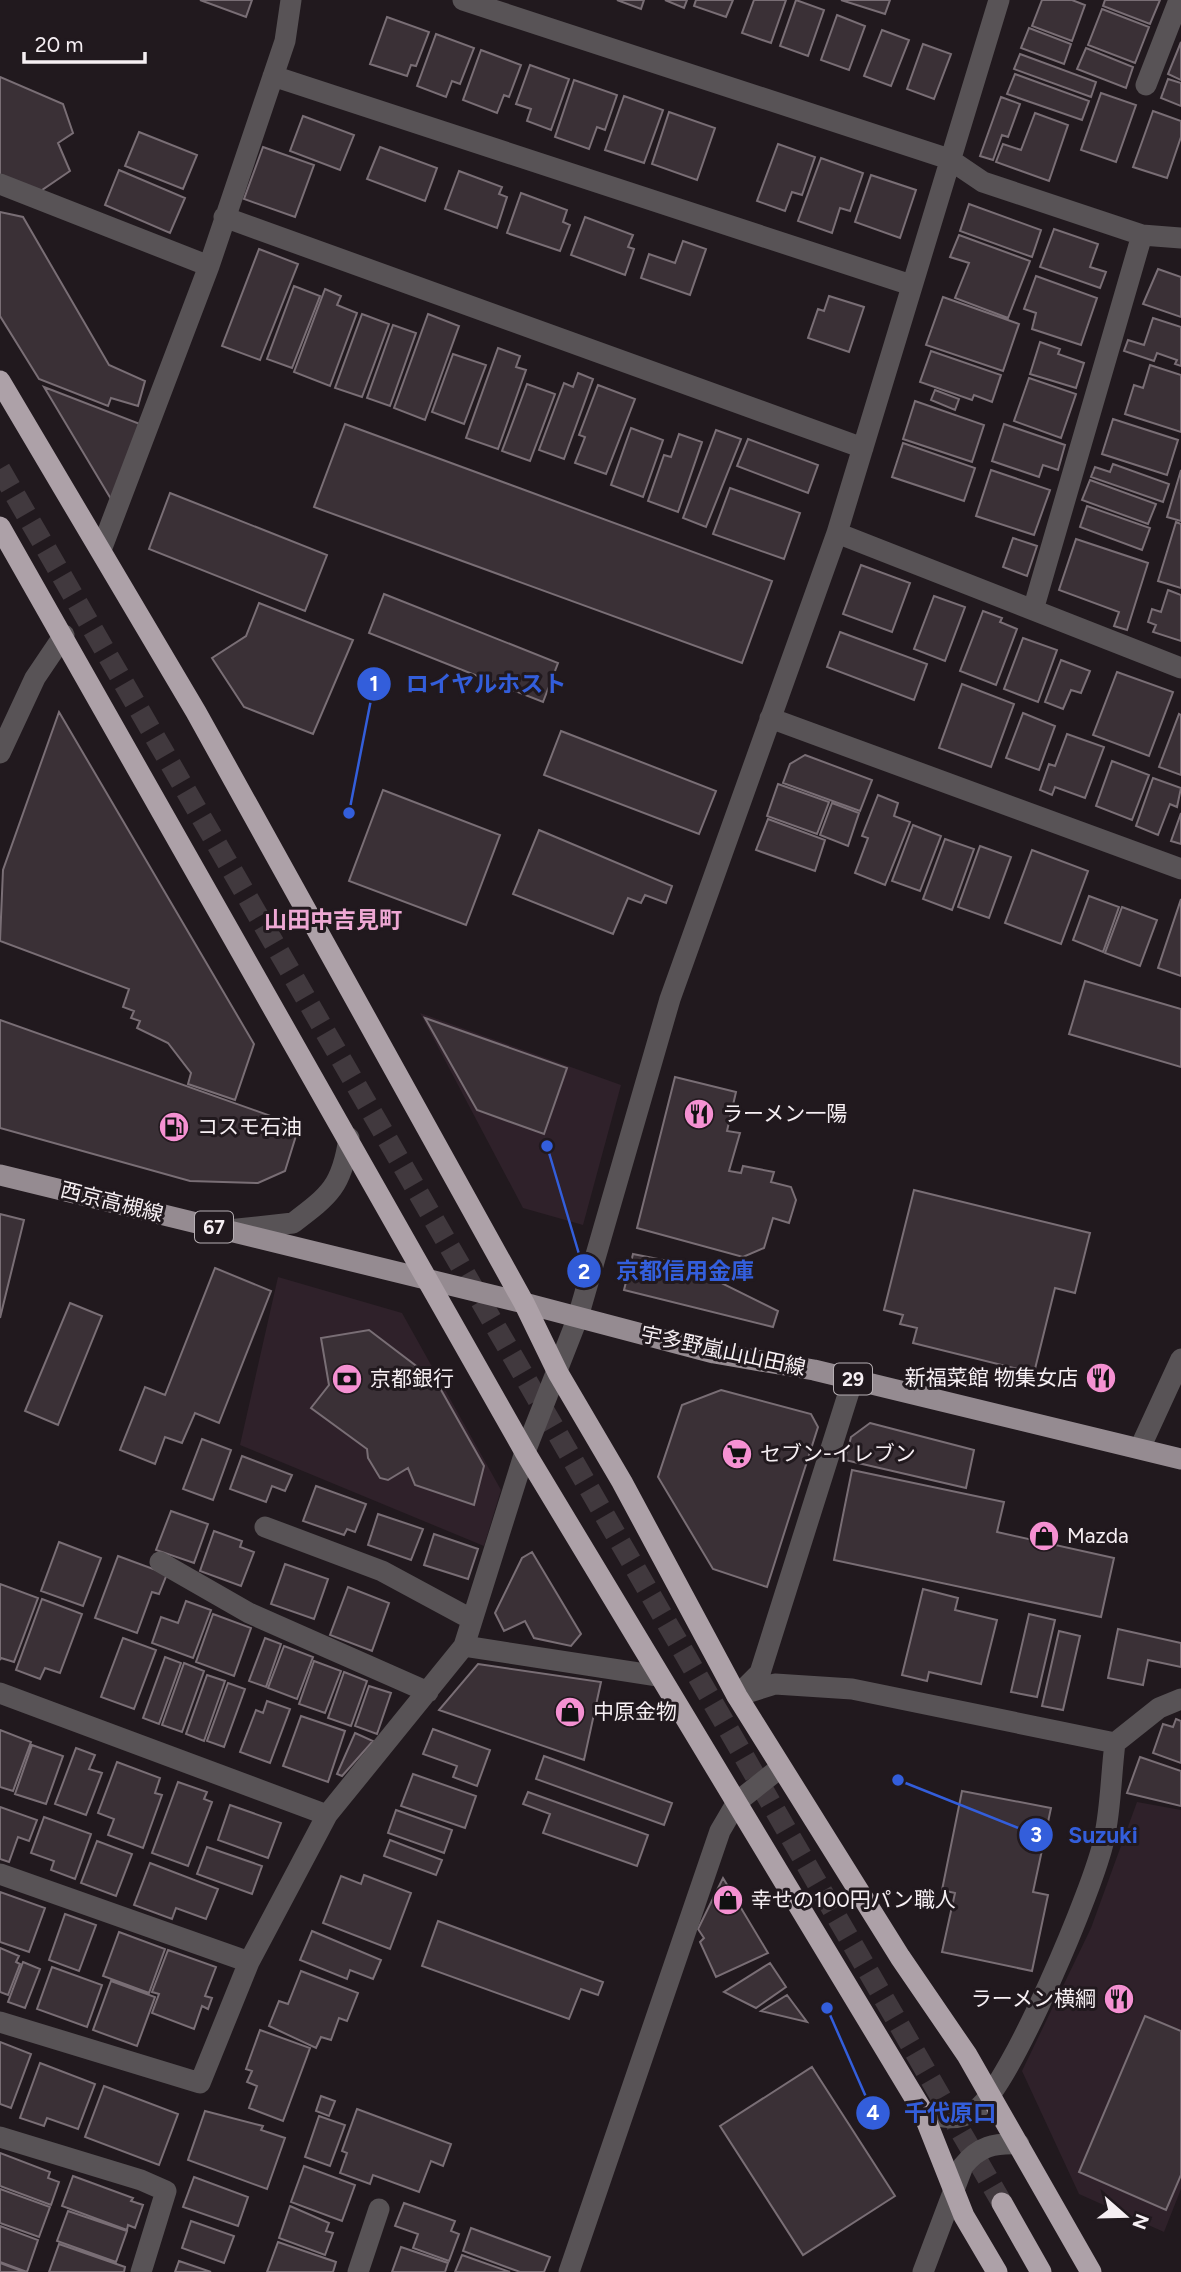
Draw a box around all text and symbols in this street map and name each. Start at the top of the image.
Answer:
scale bar [24,21,145,65]
text: 20 m [35,32,83,57]
callout: ロイヤルホスト [357,662,581,706]
text: ロイヤルホスト [406,670,566,698]
text: 1 [370,671,378,696]
district label: 山田中吉見町 [264,906,402,934]
restaurant icon: ラーメン一陽 [682,1097,716,1131]
place label: ラーメン一陽 [722,1101,847,1126]
fuel station icon: コスモ石油 [157,1110,191,1144]
place label: コスモ石油 [197,1114,302,1139]
street label: 西京高槻線 [58,1177,166,1226]
road number: 67 [195,1212,233,1242]
callout: 京都信用金庫 [567,1249,768,1293]
text: 京都信用金庫 [616,1257,754,1285]
text: 2 [578,1259,590,1284]
street label: 宇多野嵐山山田線 [638,1321,808,1380]
restaurant icon: 新福菜館 物集女店 [1084,1361,1118,1395]
bank icon: 京都銀行 [330,1362,364,1396]
road number: 29 [834,1364,872,1394]
place label: 新福菜館 物集女店 [905,1365,1078,1390]
place label: 京都銀行 [370,1366,454,1391]
supermarket icon: セブン-イレブン [720,1437,754,1471]
place label: セブン-イレブン [760,1441,916,1466]
shop icon: Mazda [1027,1519,1061,1553]
place label: Mazda [1067,1523,1129,1548]
shop icon: 中原金物 [553,1695,587,1729]
place label: 中原金物 [593,1699,677,1724]
callout: Suzuki [1019,1813,1151,1857]
text: Suzuki [1068,1821,1138,1849]
text: 3 [1030,1822,1042,1847]
shop icon: 幸せの100円パン職人 [711,1883,745,1917]
place label: 幸せの100円パン職人 [751,1887,956,1912]
restaurant icon: ラーメン横綱 [1102,1982,1136,2016]
place label: ラーメン横綱 [971,1986,1096,2011]
callout: 千代原口 [855,2091,1010,2135]
text: 千代原口 [904,2099,996,2127]
text: 4 [866,2100,880,2125]
north arrow [1090,2181,1160,2251]
text: N [1127,2211,1154,2232]

